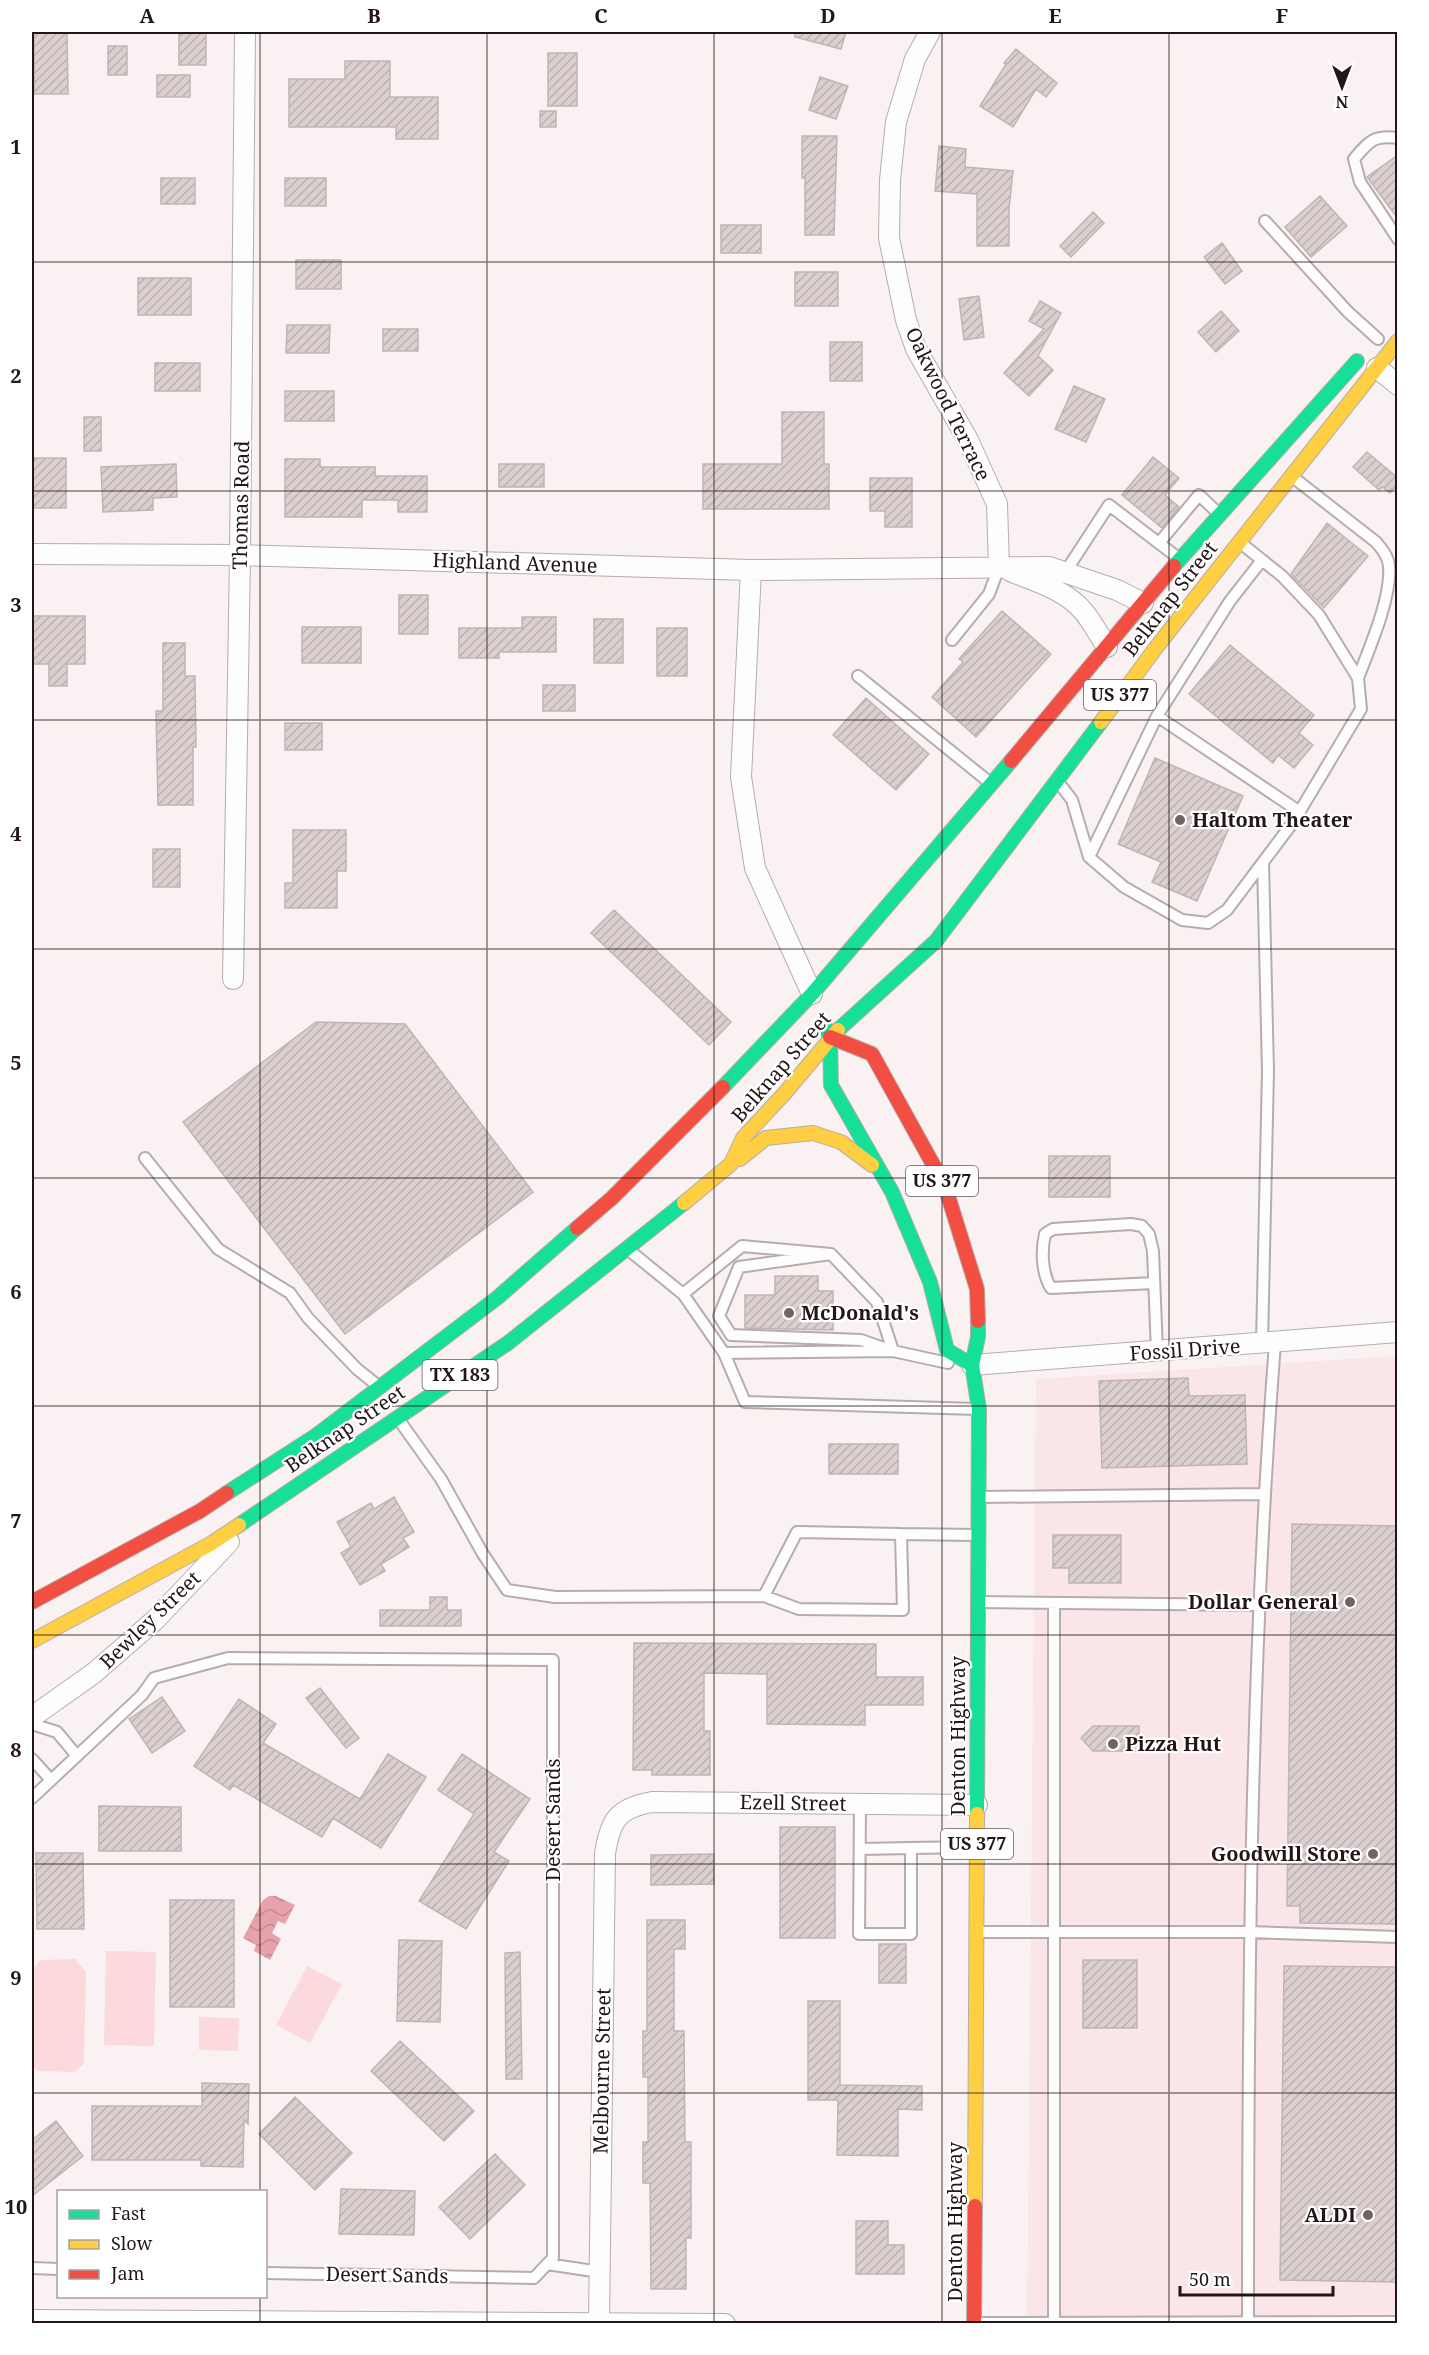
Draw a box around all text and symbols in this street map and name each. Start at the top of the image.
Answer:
text: A [139,2,155,29]
text: B [367,2,381,29]
text: C [594,2,608,29]
text: D [820,2,836,29]
text: E [1048,2,1062,29]
text: F [1276,2,1288,29]
north arrow [1312,57,1372,117]
text: N [1335,91,1348,113]
text: 1 [10,133,22,160]
street label: Oakwood Terrace [900,322,997,485]
text: 2 [10,362,22,389]
street label: Thomas Road [226,440,255,570]
street label: Belknap Street [1116,536,1223,662]
street label: Highland Avenue [432,546,598,579]
text: 3 [10,591,22,618]
road number: US 377 [1084,680,1156,710]
place label: Haltom Theater [1192,806,1353,833]
marker: Haltom Theater [1173,813,1187,827]
text: 4 [10,820,22,847]
street label: Belknap Street [725,1005,836,1128]
text: 5 [10,1049,22,1076]
road number: US 377 [906,1166,978,1196]
text: 6 [10,1278,22,1305]
place label: McDonald's [801,1299,919,1326]
marker: McDonald's [782,1306,796,1320]
street label: Fossil Drive [1129,1332,1241,1367]
road number: TX 183 [422,1360,498,1390]
street label: Belknap Street [280,1378,410,1479]
text: 7 [10,1507,22,1534]
street label: Bewley Street [93,1565,206,1675]
place label: Dollar General [1188,1588,1338,1615]
marker: Dollar General [1343,1595,1357,1609]
street label: Denton Highway [944,1655,971,1816]
place label: Pizza Hut [1125,1730,1221,1757]
text: 8 [10,1736,22,1763]
marker: Pizza Hut [1106,1737,1120,1751]
street label: Desert Sands [539,1759,566,1881]
street label: Ezell Street [739,1788,847,1817]
road number: US 377 [941,1829,1013,1859]
place label: Goodwill Store [1211,1840,1361,1867]
marker: Goodwill Store [1366,1847,1380,1861]
text: 9 [10,1964,22,1991]
street label: Melbourne Street [587,1988,616,2154]
street label: Denton Highway [941,2141,968,2302]
legend [57,2190,267,2298]
text: 10 [5,2193,27,2220]
text: Fast [111,2201,146,2225]
place label: ALDI [1305,2201,1356,2228]
marker: ALDI [1361,2208,1375,2222]
text: Slow [111,2231,153,2255]
scale bar [1180,2259,1333,2297]
street label: Desert Sands [325,2260,449,2289]
text: Jam [110,2261,145,2285]
text: 50 m [1189,2267,1231,2291]

